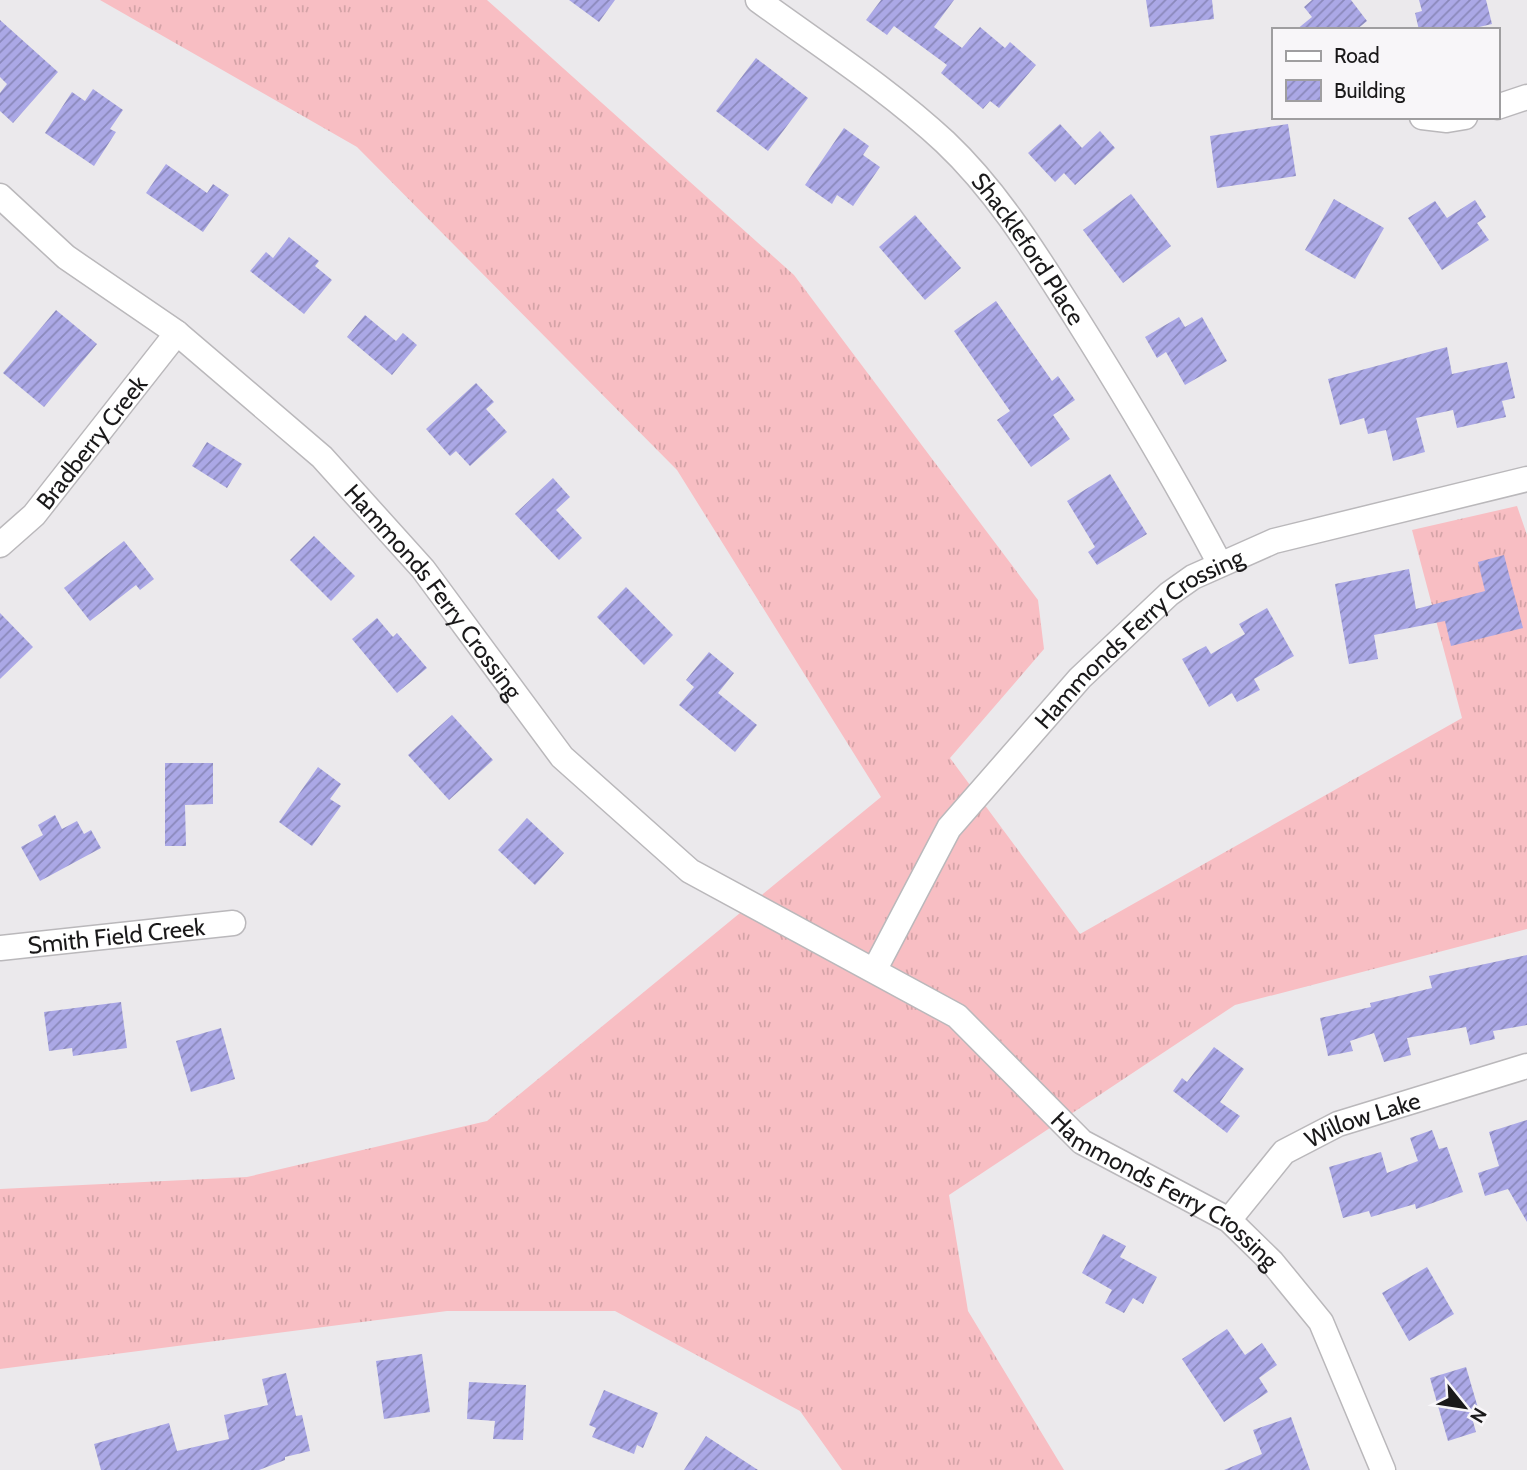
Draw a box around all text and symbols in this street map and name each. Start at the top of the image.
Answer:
legend [1272,28,1499,119]
text: Road [1334,43,1380,68]
text: Building [1334,78,1406,103]
street label: Shackleford Place [966,166,1091,330]
street label: Bradberry Creek [30,369,153,515]
street label: Hammonds Ferry Crossing [339,478,529,705]
street label: Hammonds Ferry Crossing [1028,542,1249,734]
street label: Smith Field Creek [26,912,207,959]
street label: Willow Lake [1300,1085,1424,1153]
street label: Hammonds Ferry Crossing [1045,1105,1286,1276]
north arrow [1429,1372,1499,1442]
text: N [1465,1404,1492,1427]

